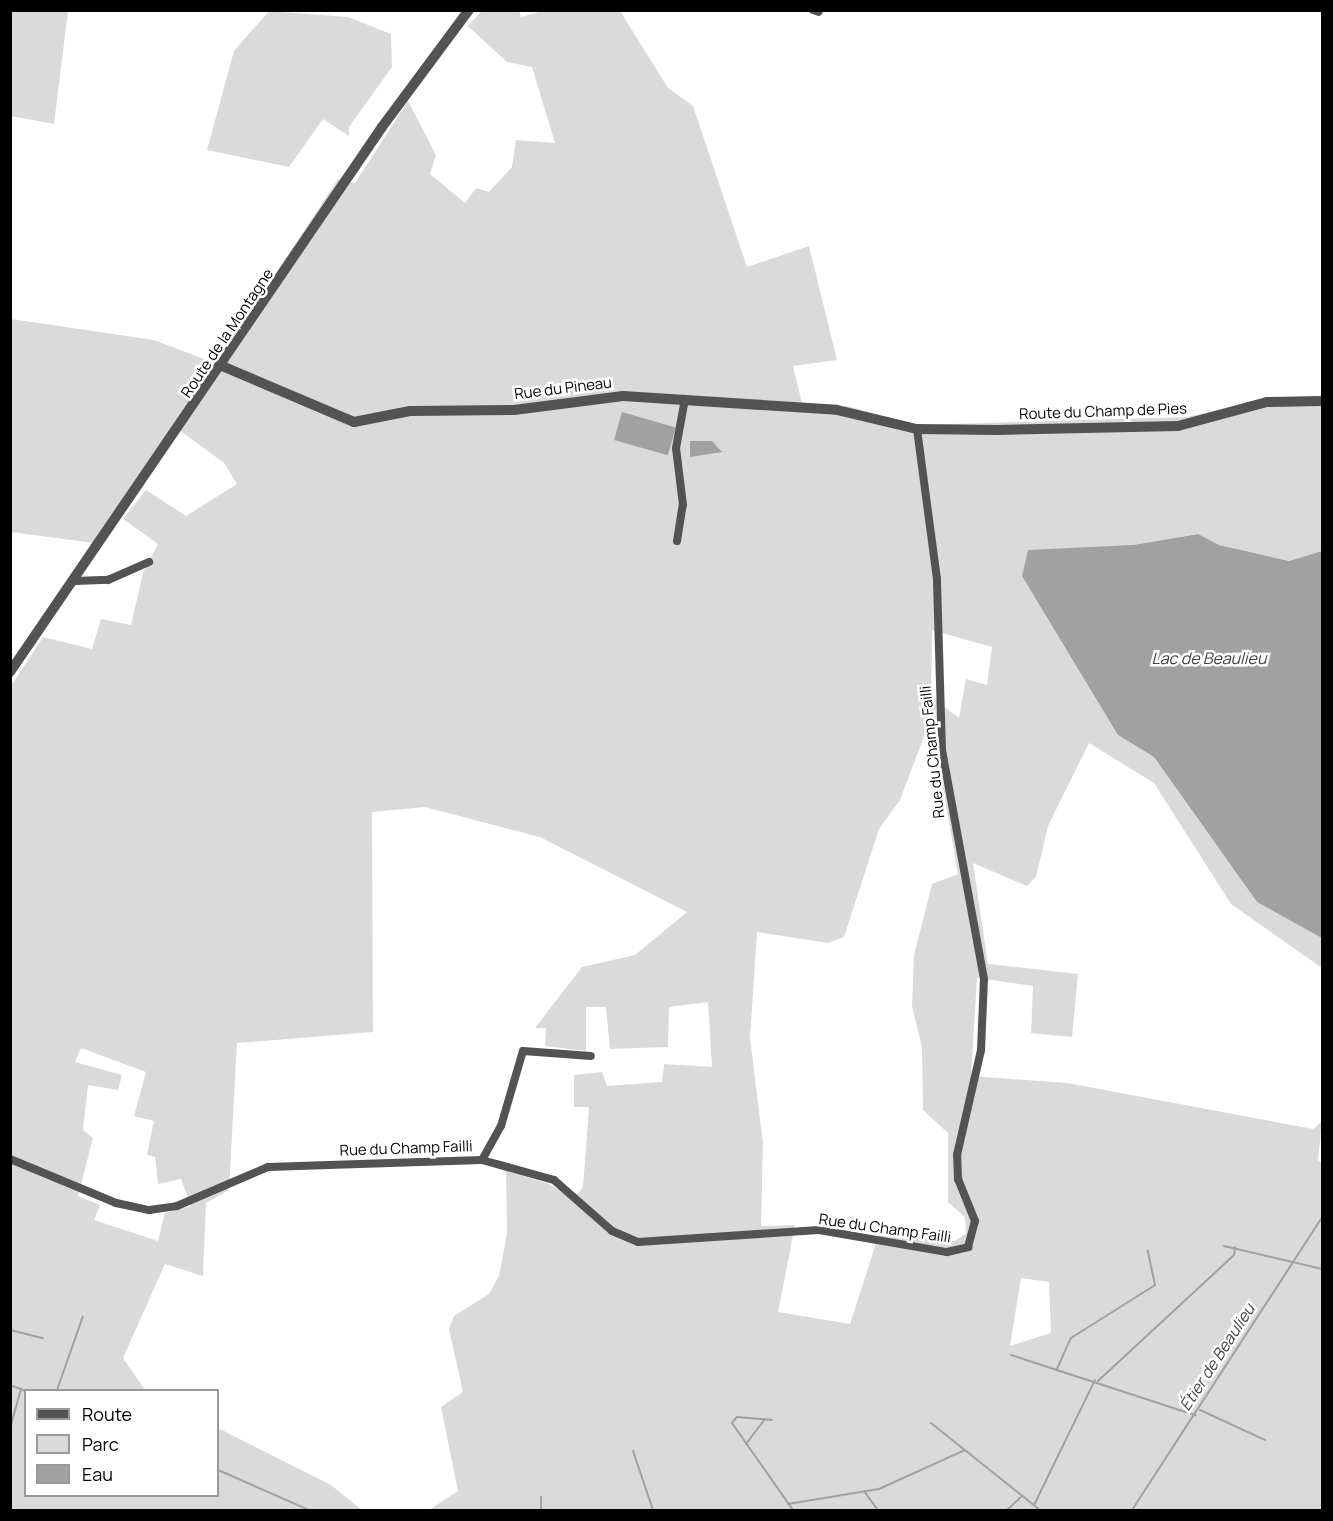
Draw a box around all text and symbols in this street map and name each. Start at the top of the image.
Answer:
street label: Route de la Montagne [177,265,277,401]
street label: Rue du Pineau [513,373,613,403]
street label: Route du Champ de Pies [1019,399,1187,423]
water label: Lac de Beaulieu [1152,648,1266,668]
street label: Rue du Champ Failli [916,685,948,819]
street label: Rue du Champ Failli [339,1137,473,1159]
street label: Rue du Champ Failli [818,1210,952,1246]
water label: Étier de Beaulieu [1175,1300,1259,1414]
legend [24,1389,219,1497]
text: Route [82,1402,132,1426]
text: Parc [82,1432,119,1456]
text: Eau [82,1462,113,1486]

